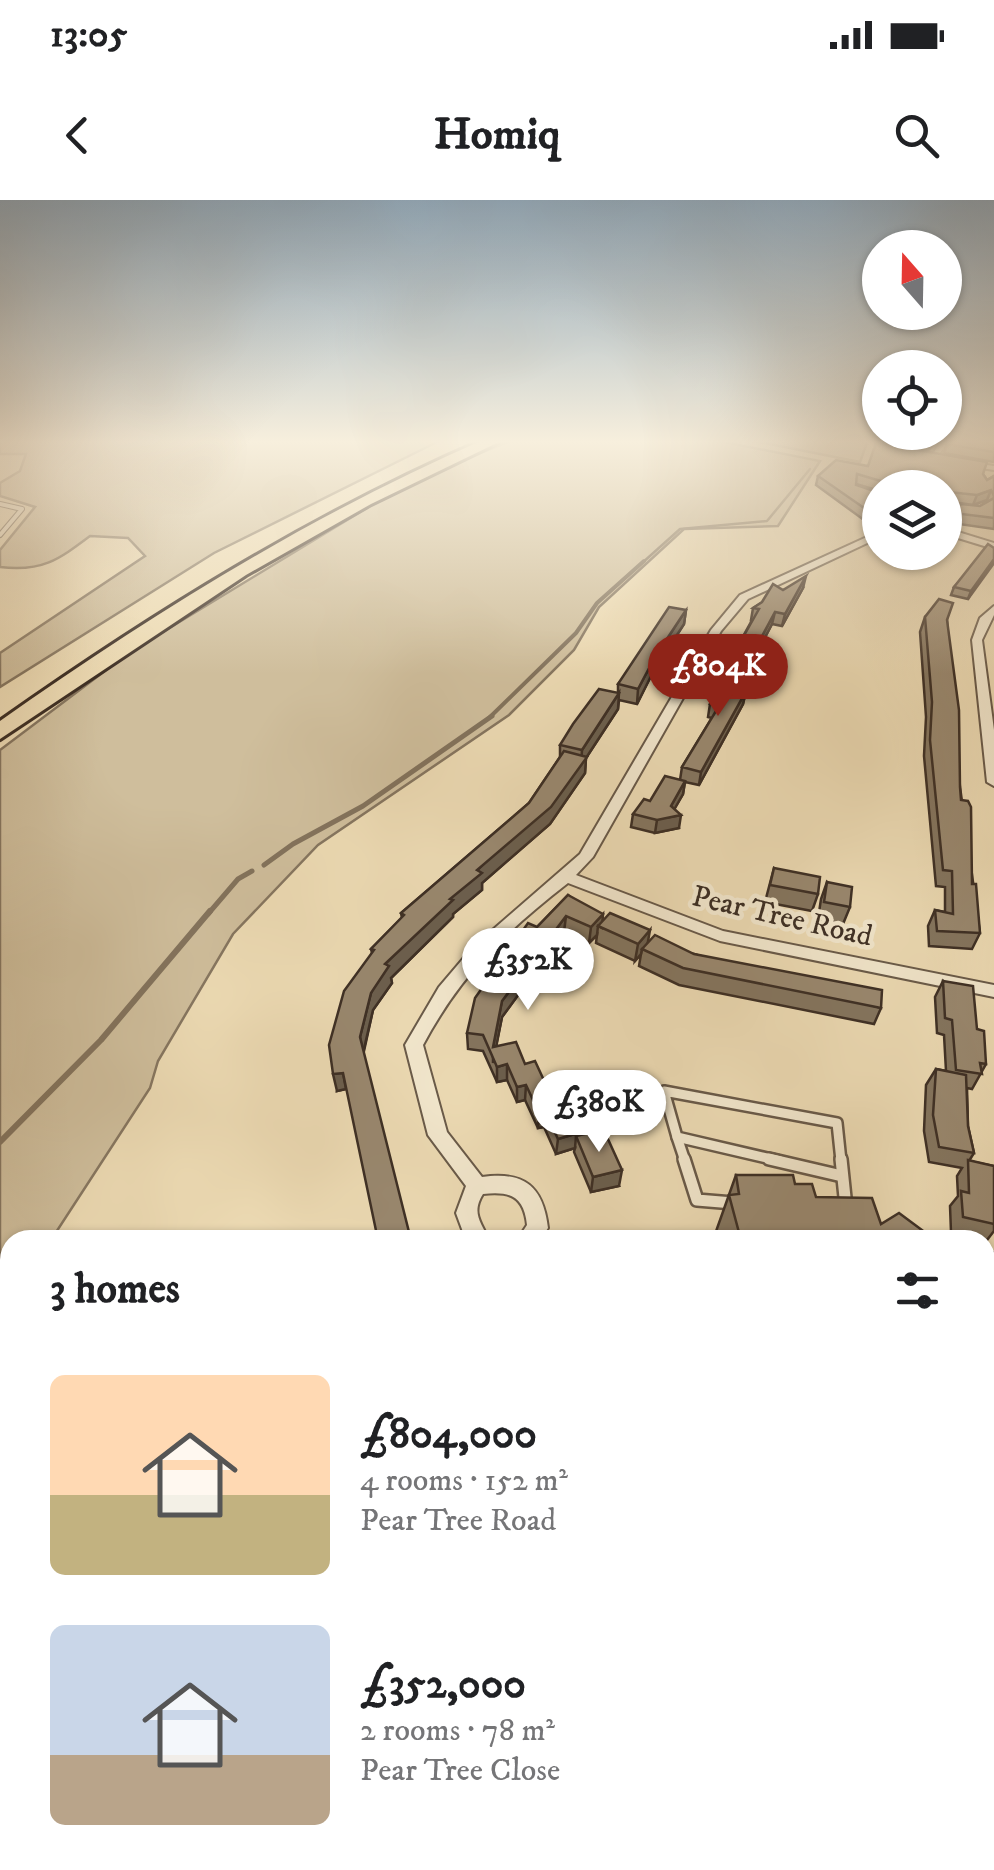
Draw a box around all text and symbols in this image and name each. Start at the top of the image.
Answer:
text: 13:05 [50,11,127,59]
text: Homiq [434,107,560,163]
icon: back [50,108,105,163]
icon: search [889,108,944,163]
north arrow [862,230,962,330]
map controls [862,230,962,570]
button: locate [862,350,962,450]
button: layers [862,470,962,570]
pin: £804K [648,634,788,719]
text: £804K [670,646,766,686]
street label: Pear Tree Road [688,878,876,956]
pin: £352K [458,928,598,1013]
text: £352K [484,940,572,980]
pin: £380K [529,1070,669,1155]
text: £380K [554,1082,644,1122]
icon: filters [890,1263,945,1318]
text: 3 homes [50,1264,180,1316]
text: £804,000 [360,1409,537,1461]
icon: home [130,1415,250,1535]
text: 4 rooms · 152 m² [360,1461,568,1501]
text: Pear Tree Road [360,1501,556,1541]
text: £352,000 [360,1659,526,1711]
icon: home [130,1665,250,1785]
text: 2 rooms · 78 m² [360,1711,555,1751]
text: Pear Tree Close [360,1751,560,1791]

